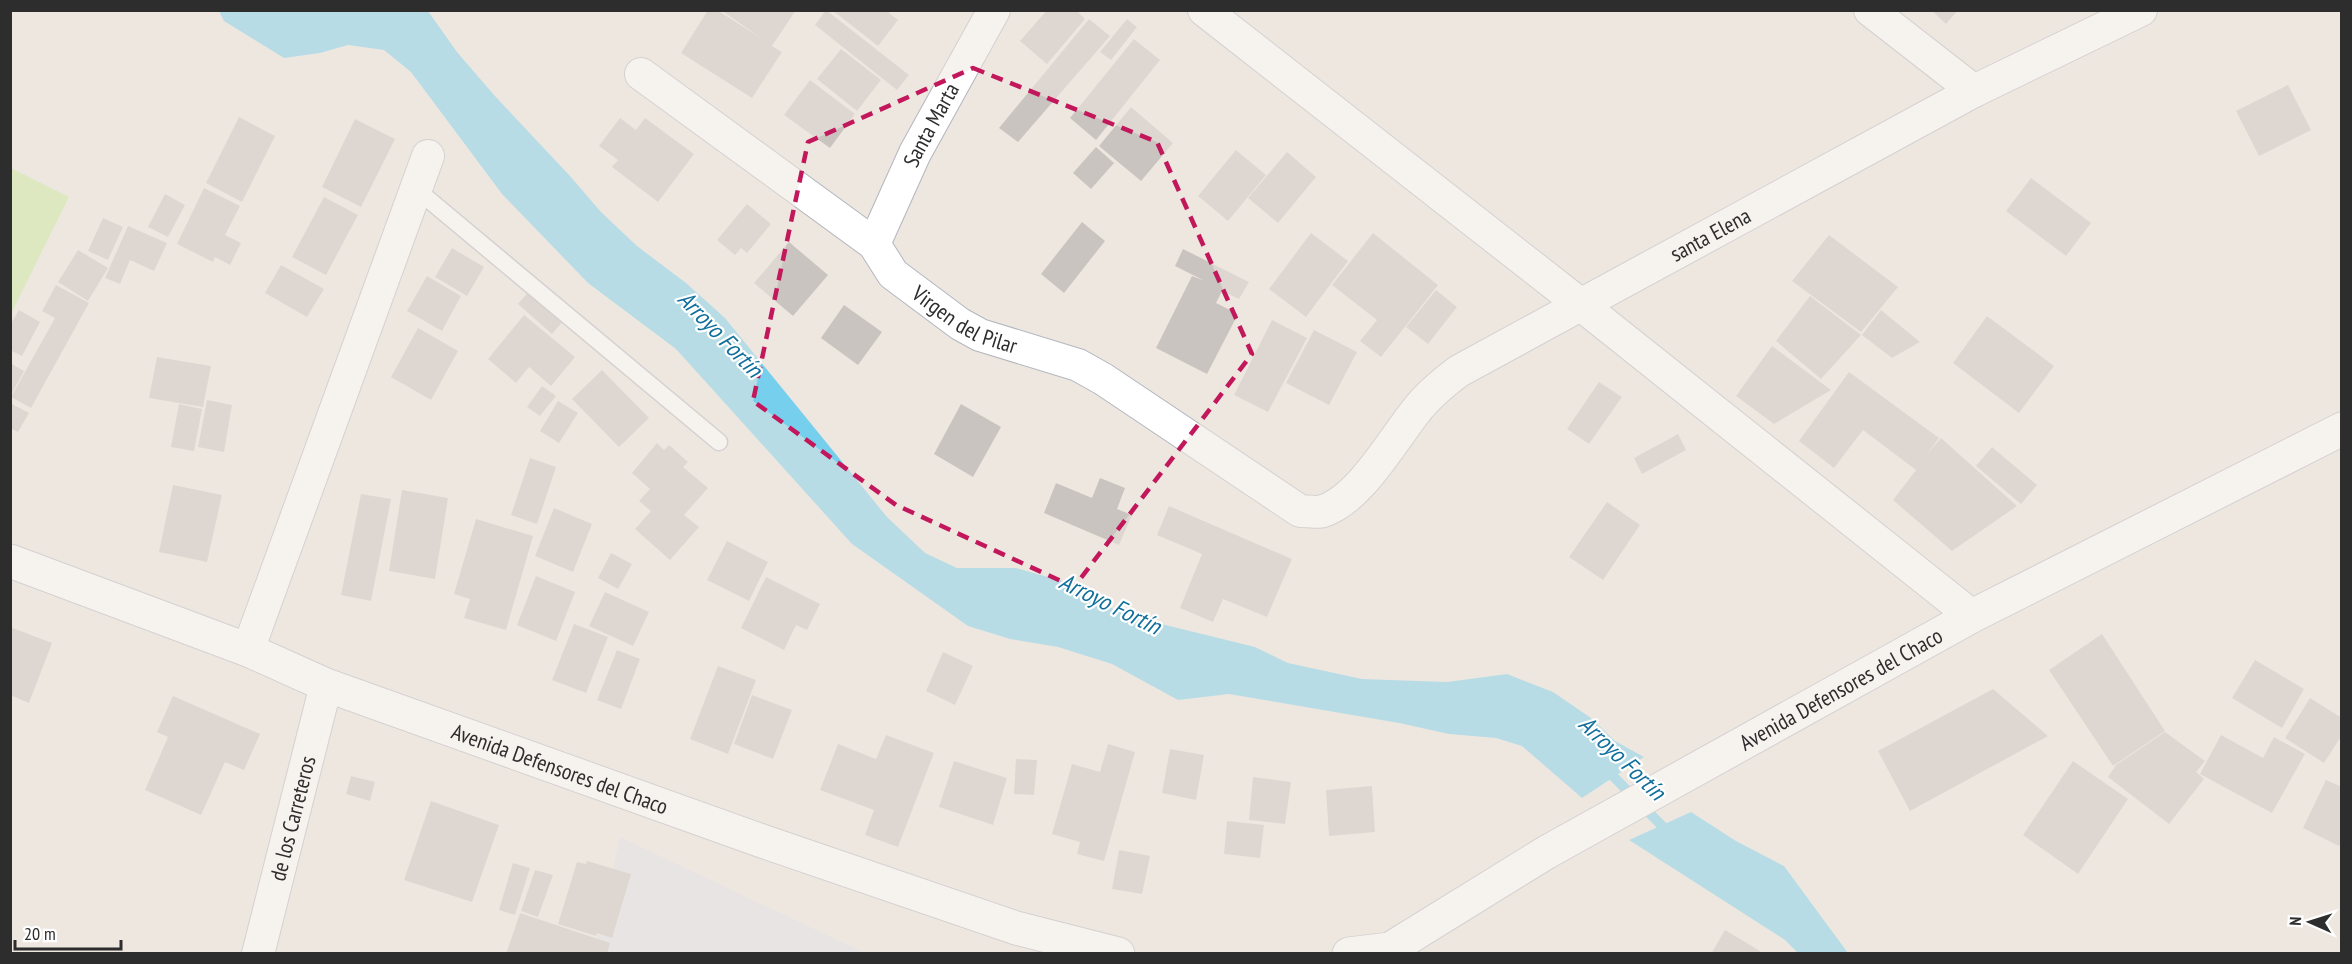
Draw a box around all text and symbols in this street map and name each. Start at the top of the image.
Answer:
street label: Santa Marta [897,78,965,171]
street label: santa Elena [1665,201,1755,268]
street label: Virgen del Pilar [906,279,1021,360]
water label: Arroyo Fortín [671,284,770,385]
water label: Arroyo Fortín [1054,566,1167,642]
street label: Avenida Defensores del Chaco [1734,621,1947,756]
water label: Arroyo Fortín [1572,709,1673,808]
street label: Avenida Defensores del Chaco [448,717,672,820]
street label: de los Carreteros [263,753,322,884]
north arrow [2280,892,2340,952]
scale bar [15,913,122,951]
text: N [2285,916,2305,926]
text: 20 m [24,922,56,945]

